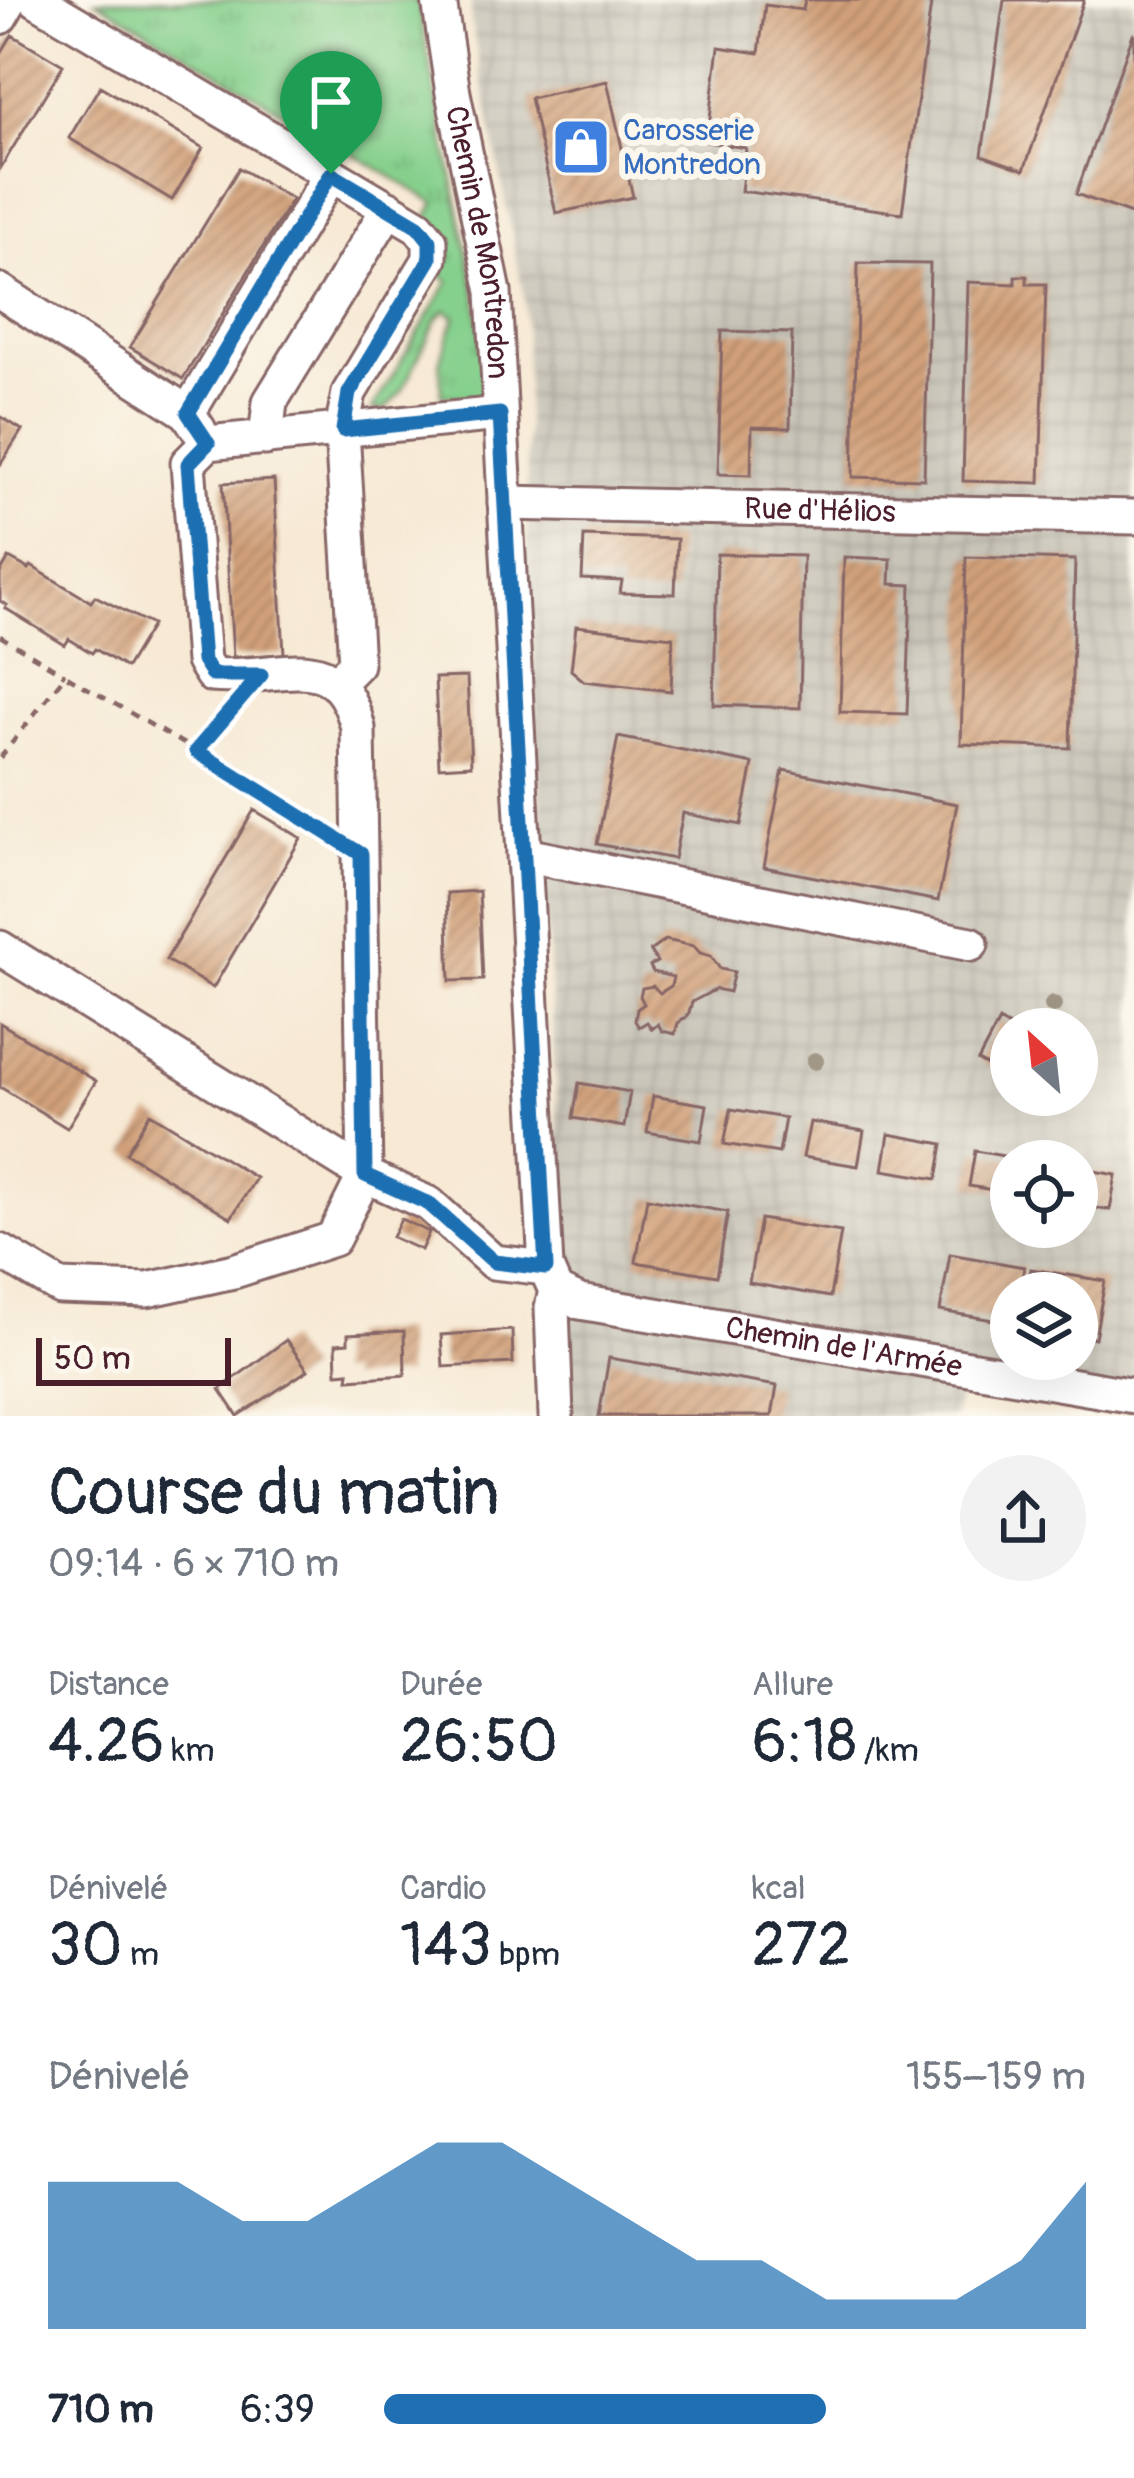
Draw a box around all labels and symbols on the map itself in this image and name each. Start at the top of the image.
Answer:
pin [280,51,382,174]
street label: Chemin de Montredon [438,103,517,380]
place label: Carosserie Montredon [623,112,761,183]
shop icon: Carosserie Montredon [550,116,612,178]
street label: Rue d'Hélios [744,490,896,530]
north arrow [990,1008,1098,1116]
street label: Chemin de l'Armée [723,1309,965,1385]
scale bar [36,1332,231,1385]

